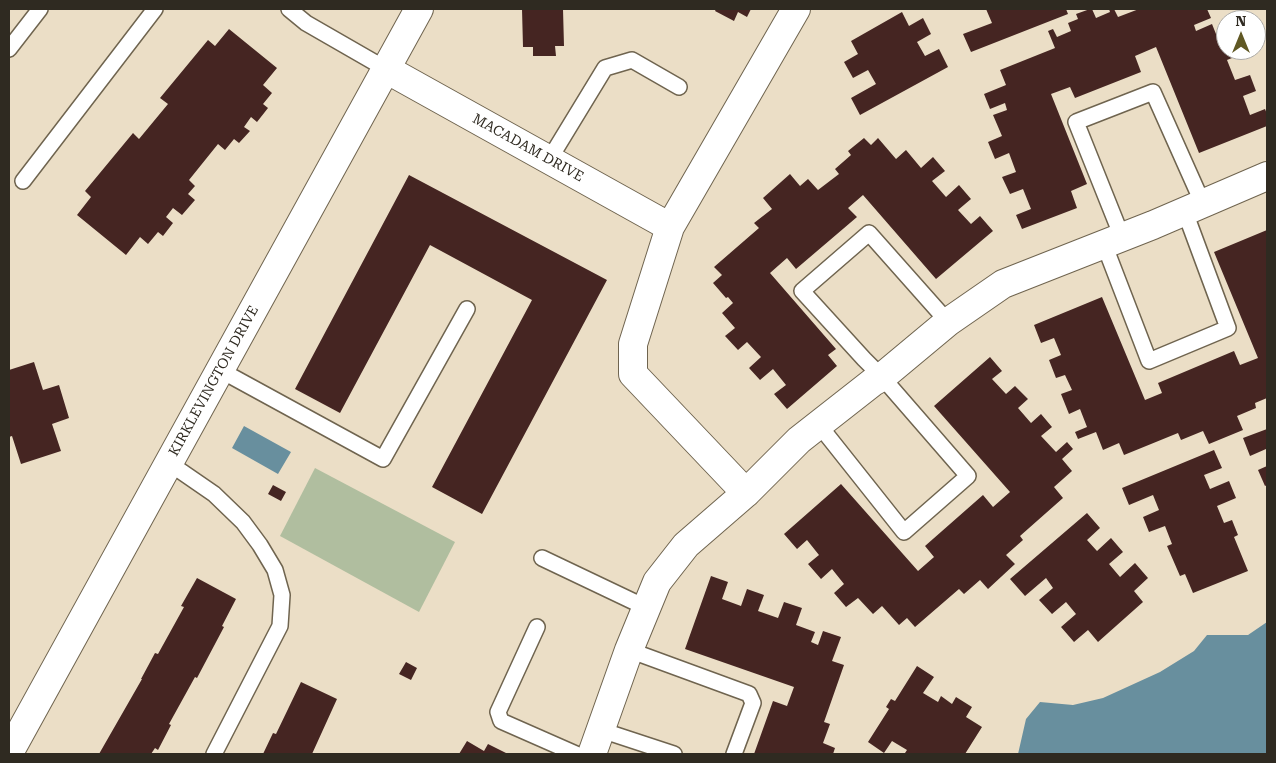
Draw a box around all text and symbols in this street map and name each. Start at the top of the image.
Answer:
north arrow [1216,10,1266,60]
text: N [1236,13,1246,29]
street label: MACADAM DRIVE [470,110,586,186]
street label: KIRKLEVINGTON DRIVE [166,303,262,459]

